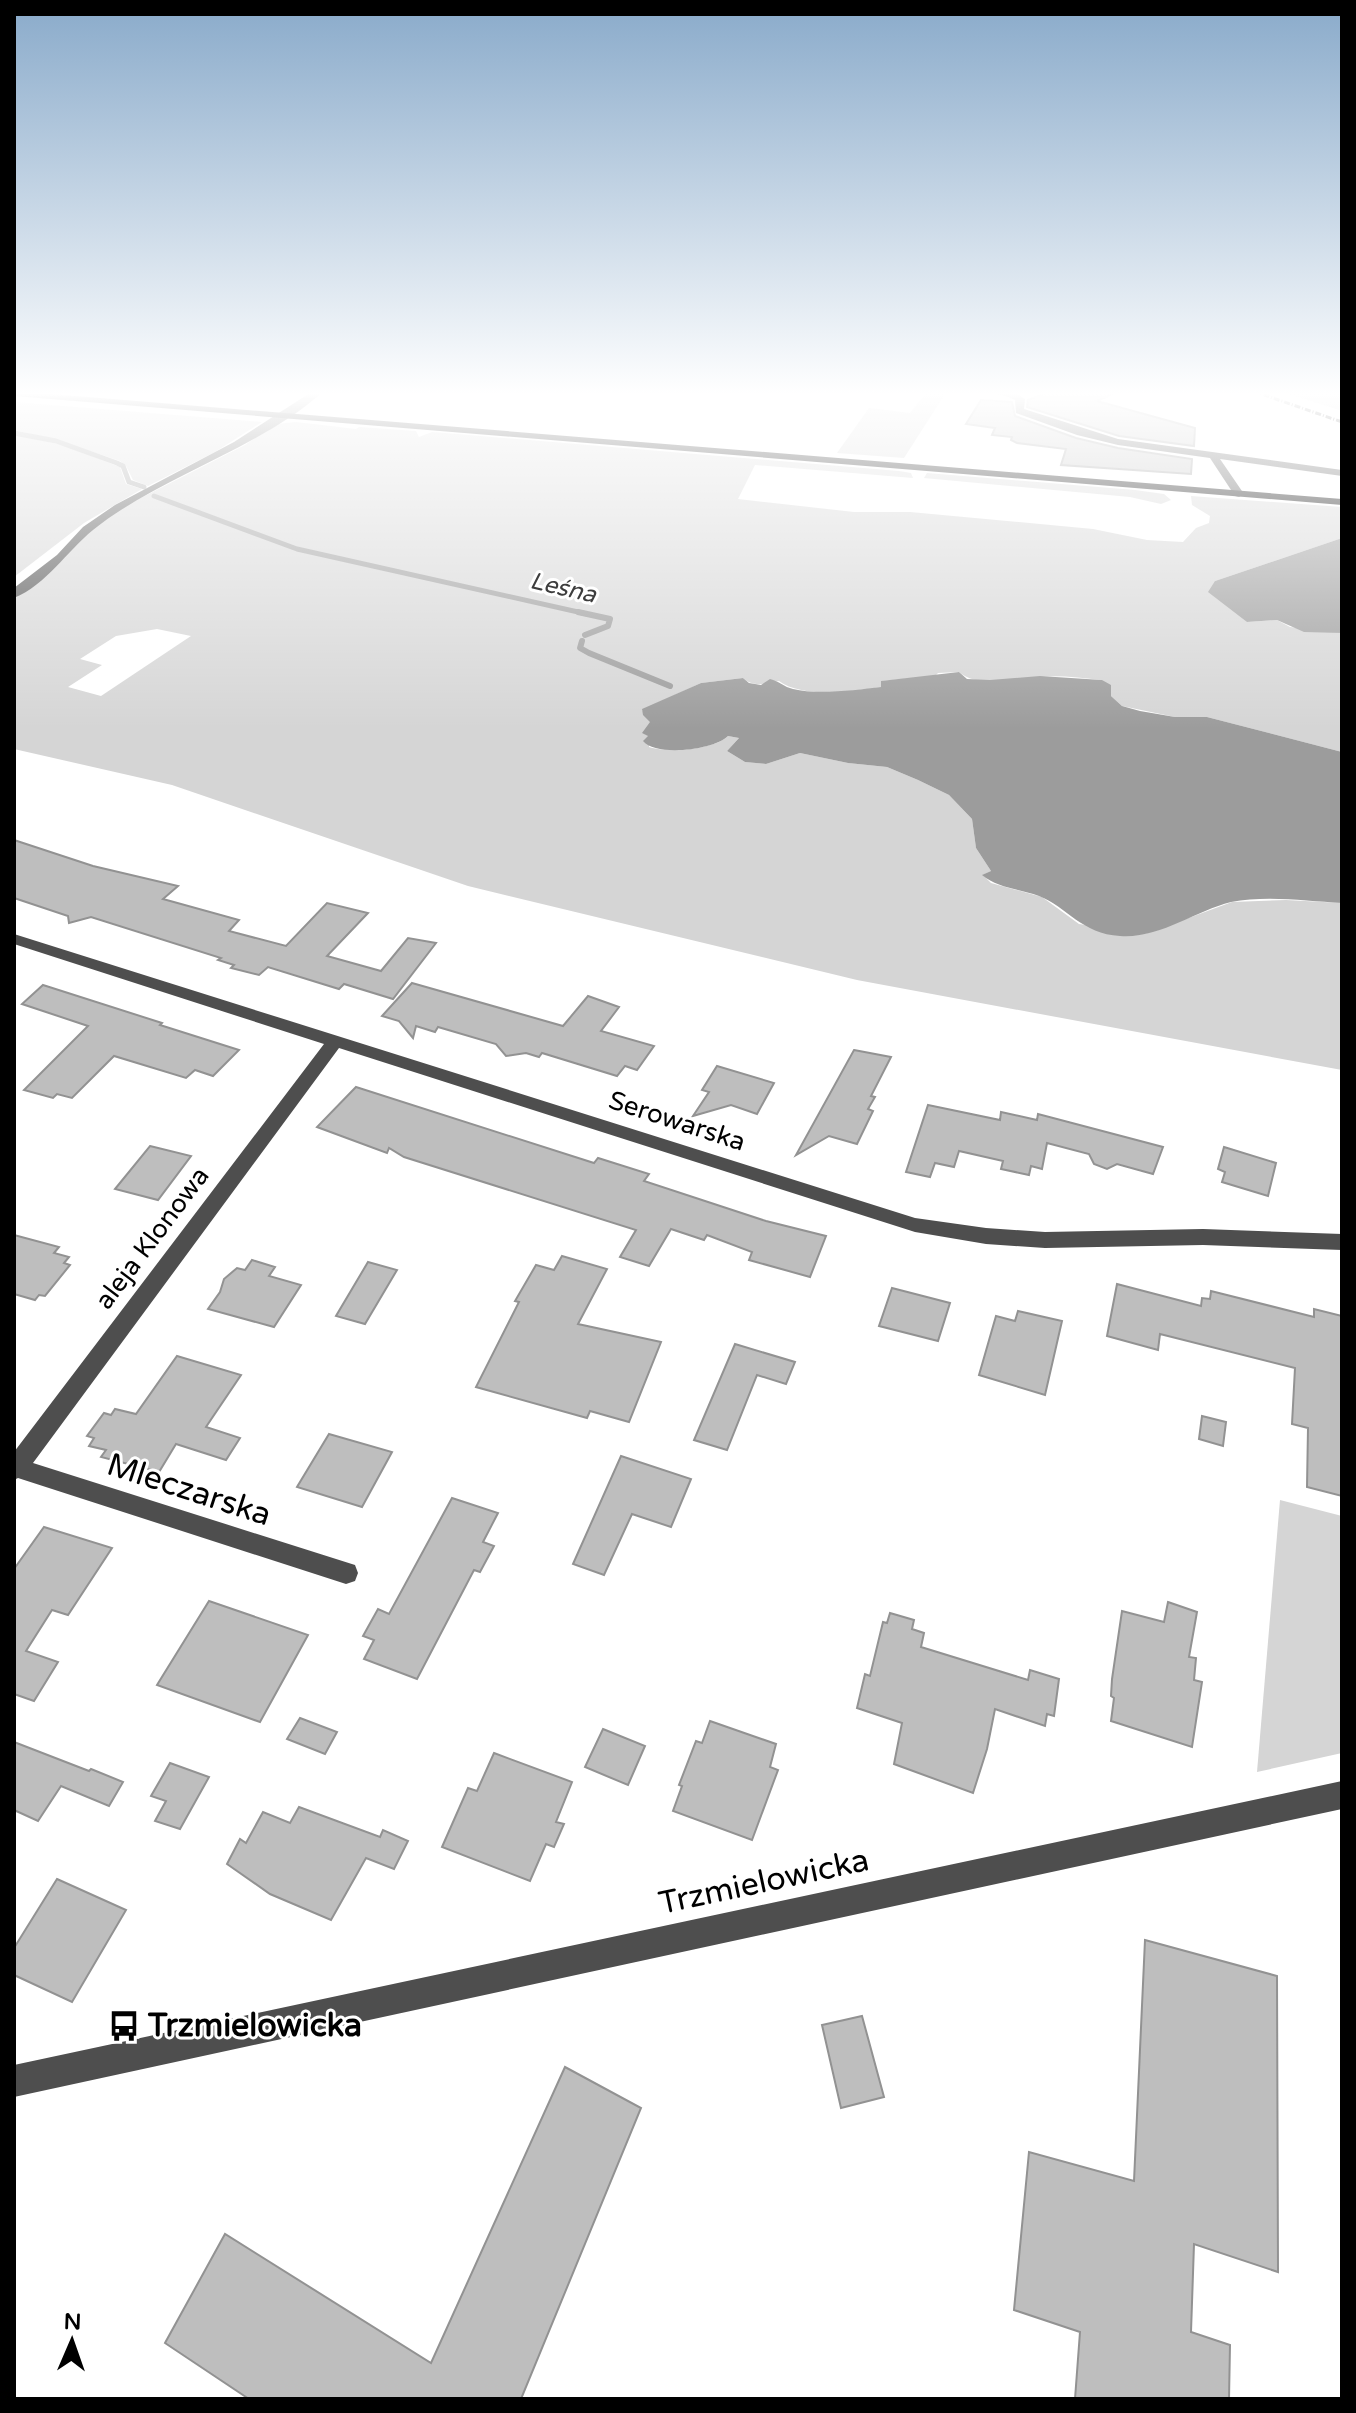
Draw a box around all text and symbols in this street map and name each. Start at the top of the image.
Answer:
water label: Leśna [527,566,599,610]
street label: Serowarska [605,1084,749,1158]
street label: aleja Klonowa [88,1161,216,1315]
street label: Mleczarska [102,1446,276,1534]
street label: Trzmielowicka [655,1841,873,1923]
place label: Trzmielowicka [147,2007,362,2045]
bus stop icon: Trzmielowicka [107,2009,141,2043]
north arrow [32,2301,112,2381]
text: N [63,2309,82,2335]

